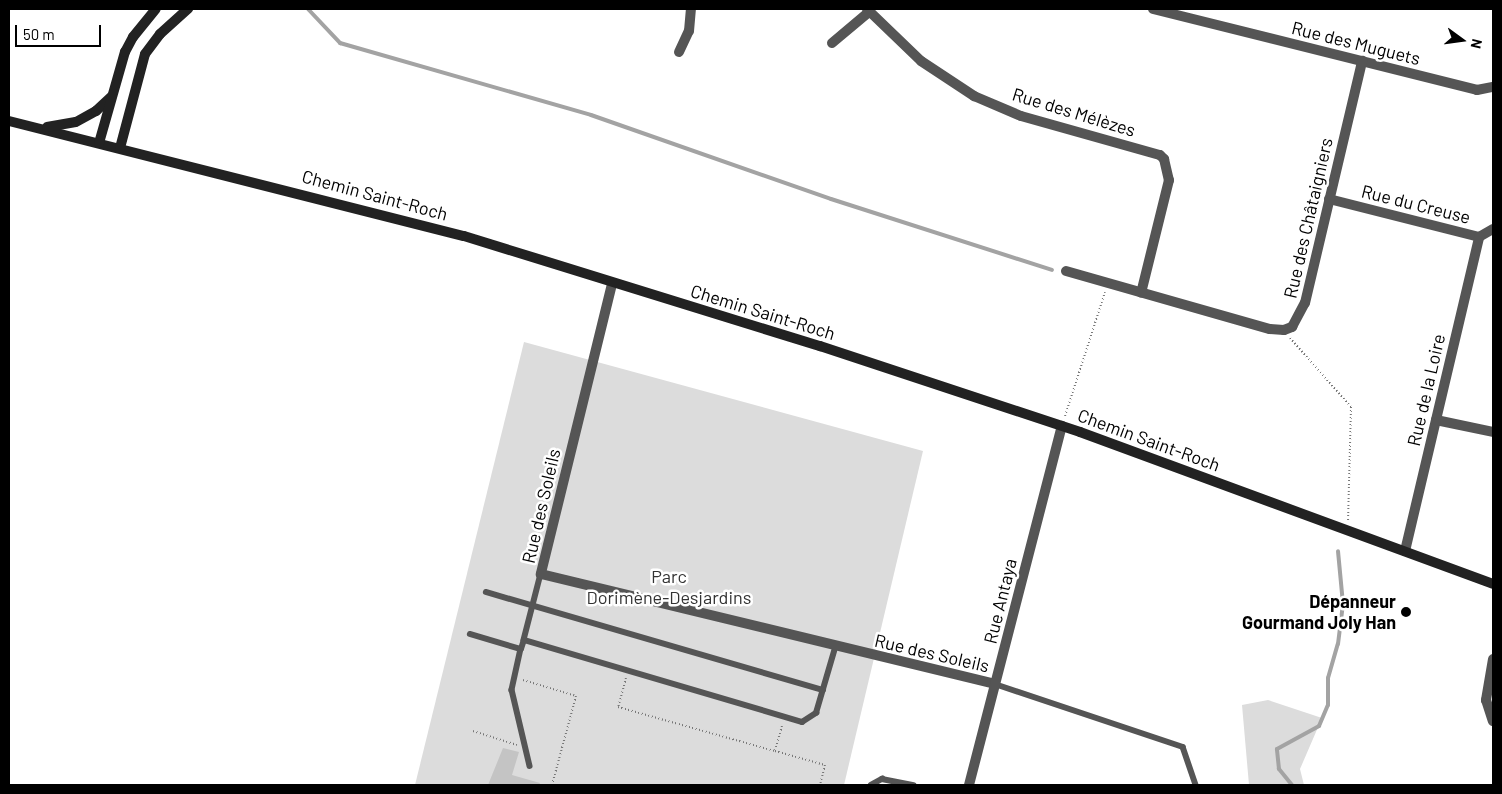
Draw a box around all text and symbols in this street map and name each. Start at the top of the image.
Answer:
scale bar [18,15,104,47]
north arrow [1437,15,1487,65]
street label: Rue des Muguets [1289,17,1423,69]
text: 50 m [23,25,55,43]
text: N [1468,37,1486,50]
street label: Rue des Mélèzes [1010,83,1138,141]
street label: Rue des Châtaigniers [1279,136,1337,300]
street label: Chemin Saint-Roch [300,165,450,225]
street label: Rue du Creuse [1359,180,1473,228]
street label: Chemin Saint-Roch [688,280,838,344]
street label: Rue de la Loire [1403,332,1449,448]
street label: Chemin Saint-Roch [1075,404,1223,476]
street label: Rue des Soleils [517,447,565,565]
street label: Rue Antaya [979,556,1021,646]
park label: Parc Dorimène-Desjardins [587,566,751,608]
place label: Dépanneur Gourmand Joly Han [1242,591,1396,634]
marker: Dépanneur Gourmand Joly Han [1400,606,1412,618]
street label: Rue des Soleils [873,629,991,677]

